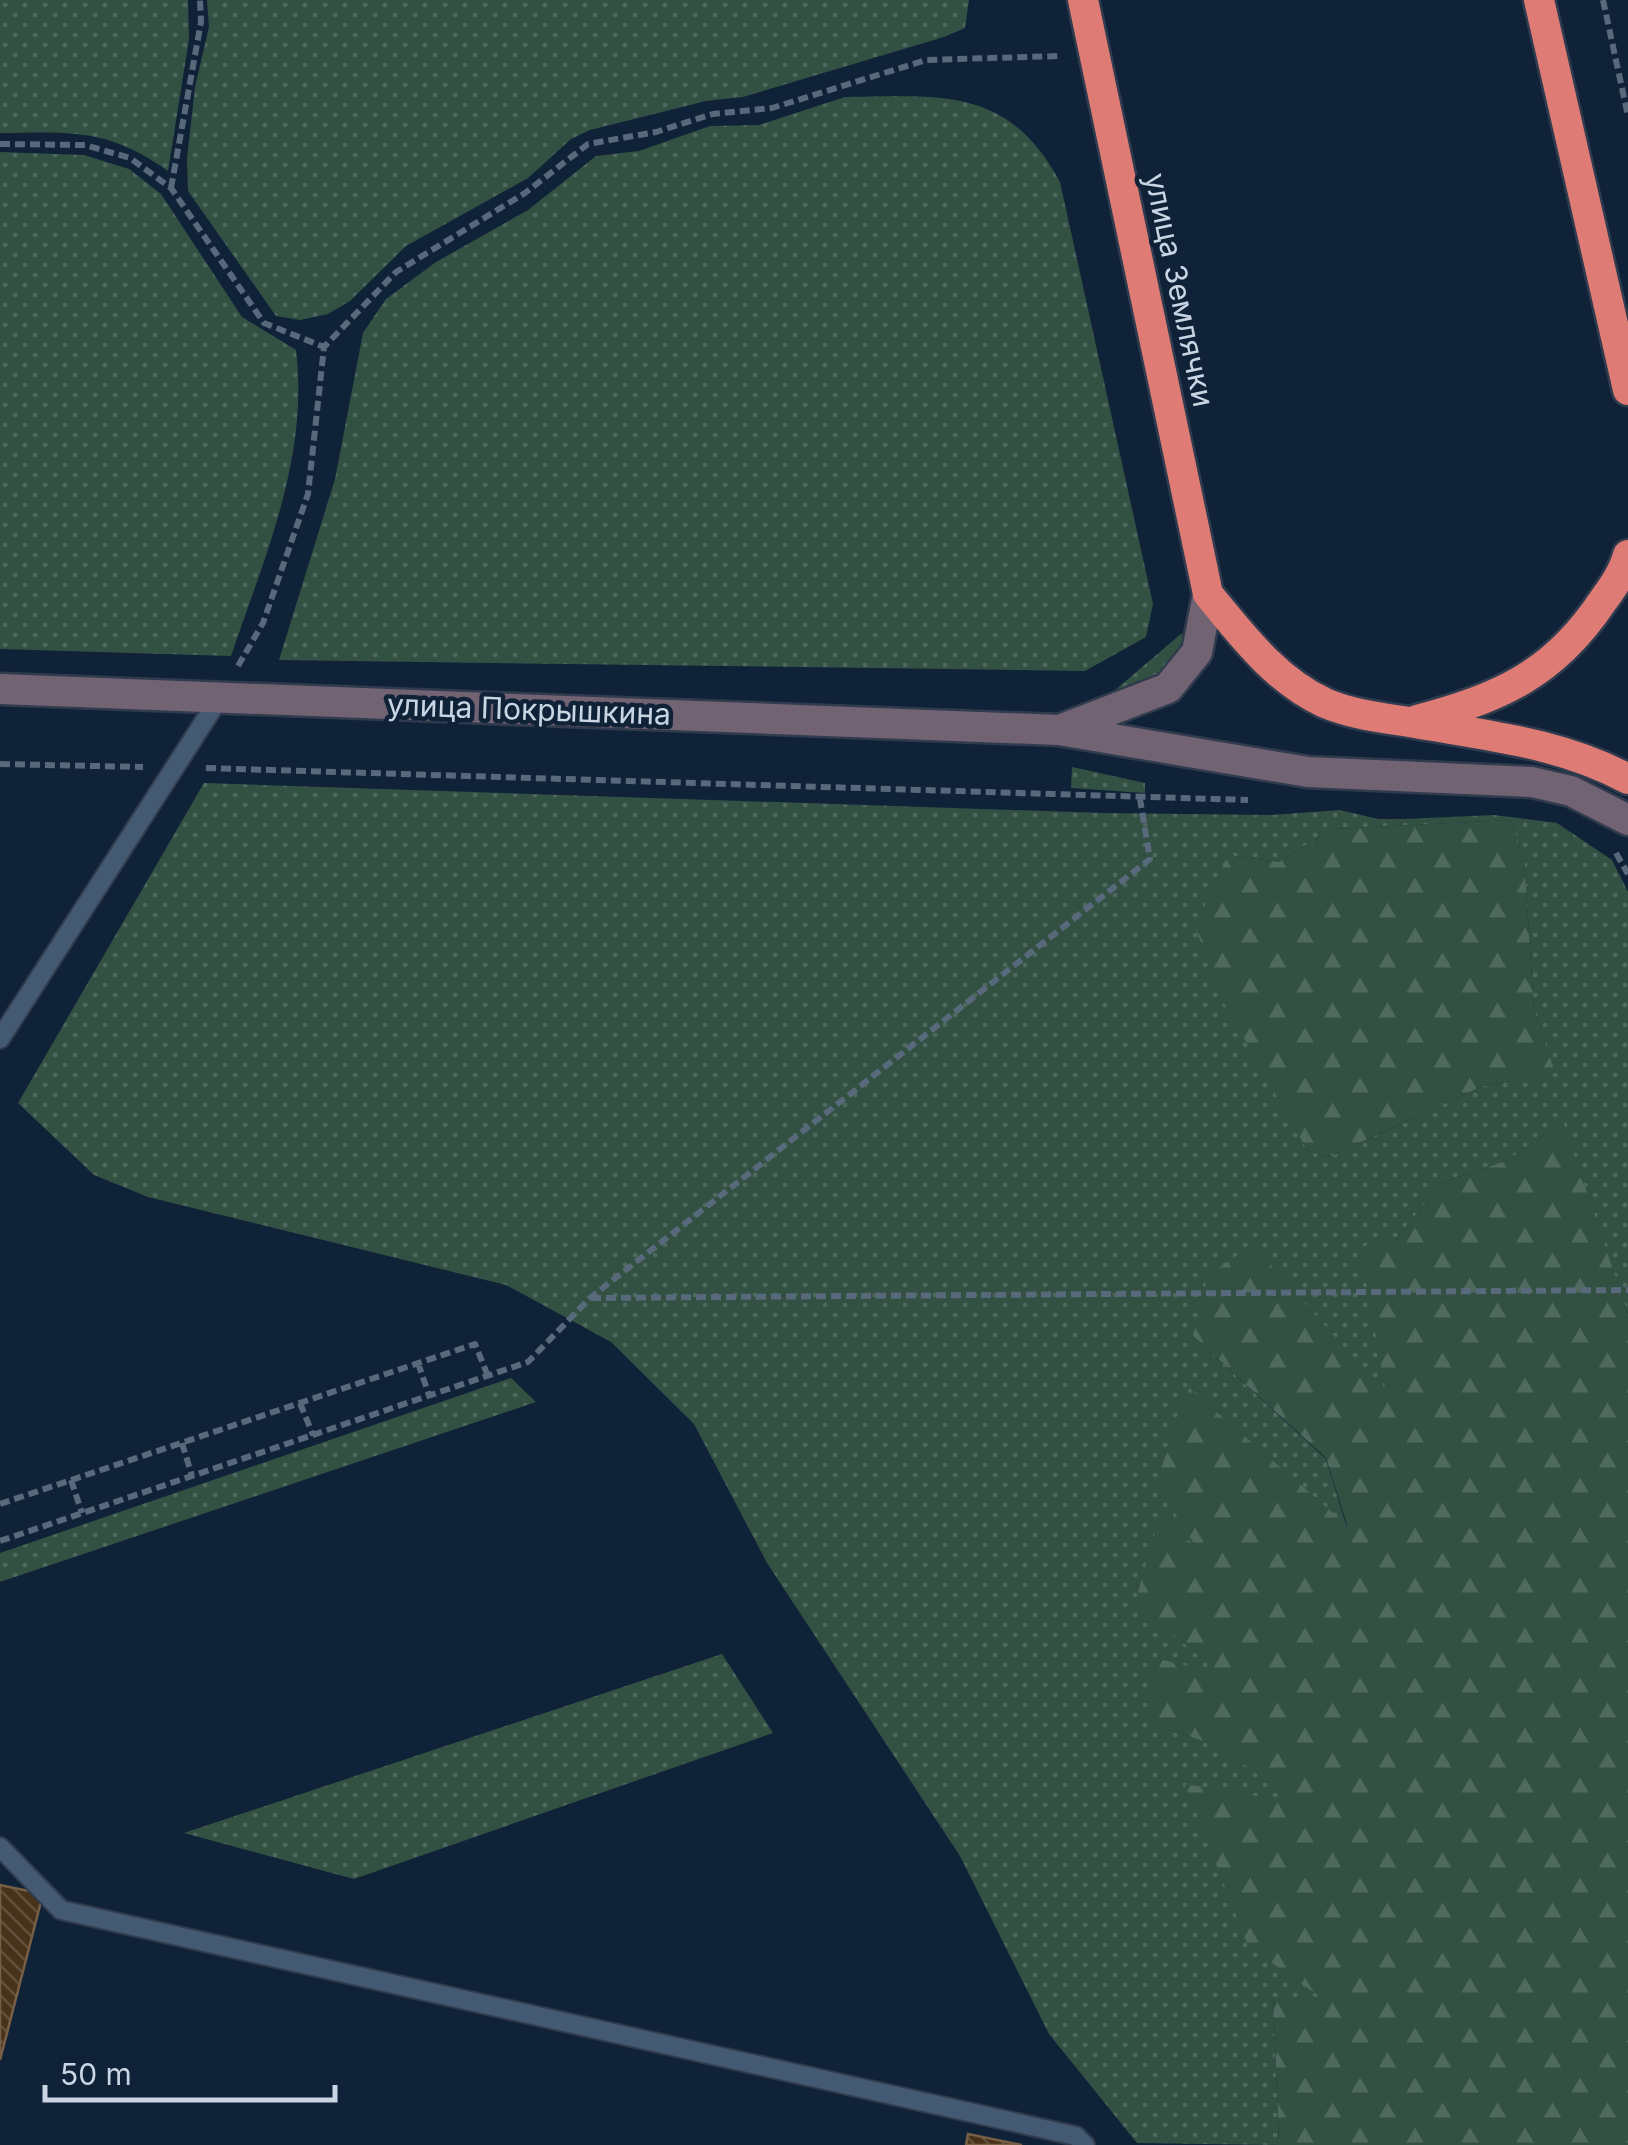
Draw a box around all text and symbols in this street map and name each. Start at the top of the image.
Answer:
street label: улица Землячки [1138,170,1222,410]
street label: улица Покрышкина [387,686,672,732]
scale bar [45,2040,335,2102]
text: 50 m [60,2056,132,2092]

